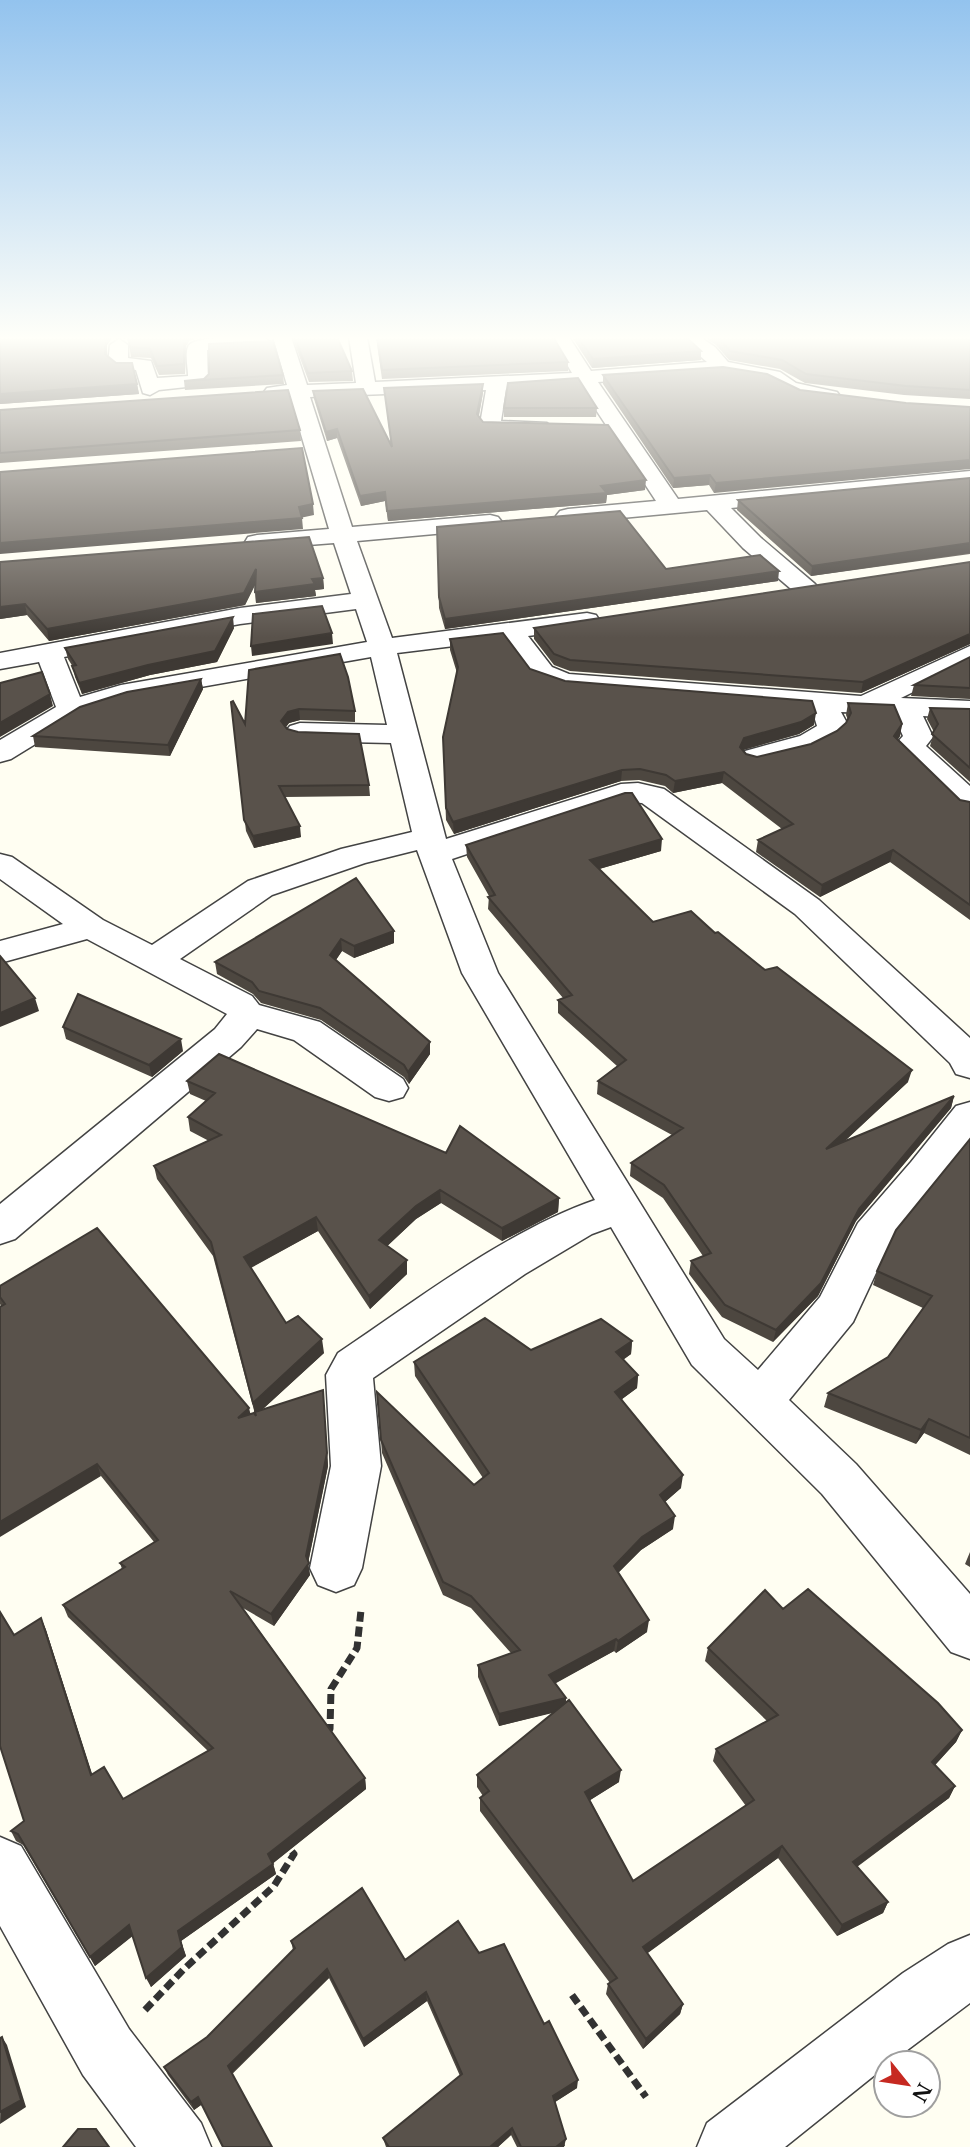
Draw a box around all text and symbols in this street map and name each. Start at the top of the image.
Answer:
north arrow [872,2049,942,2119]
text: N [907,2079,936,2106]

